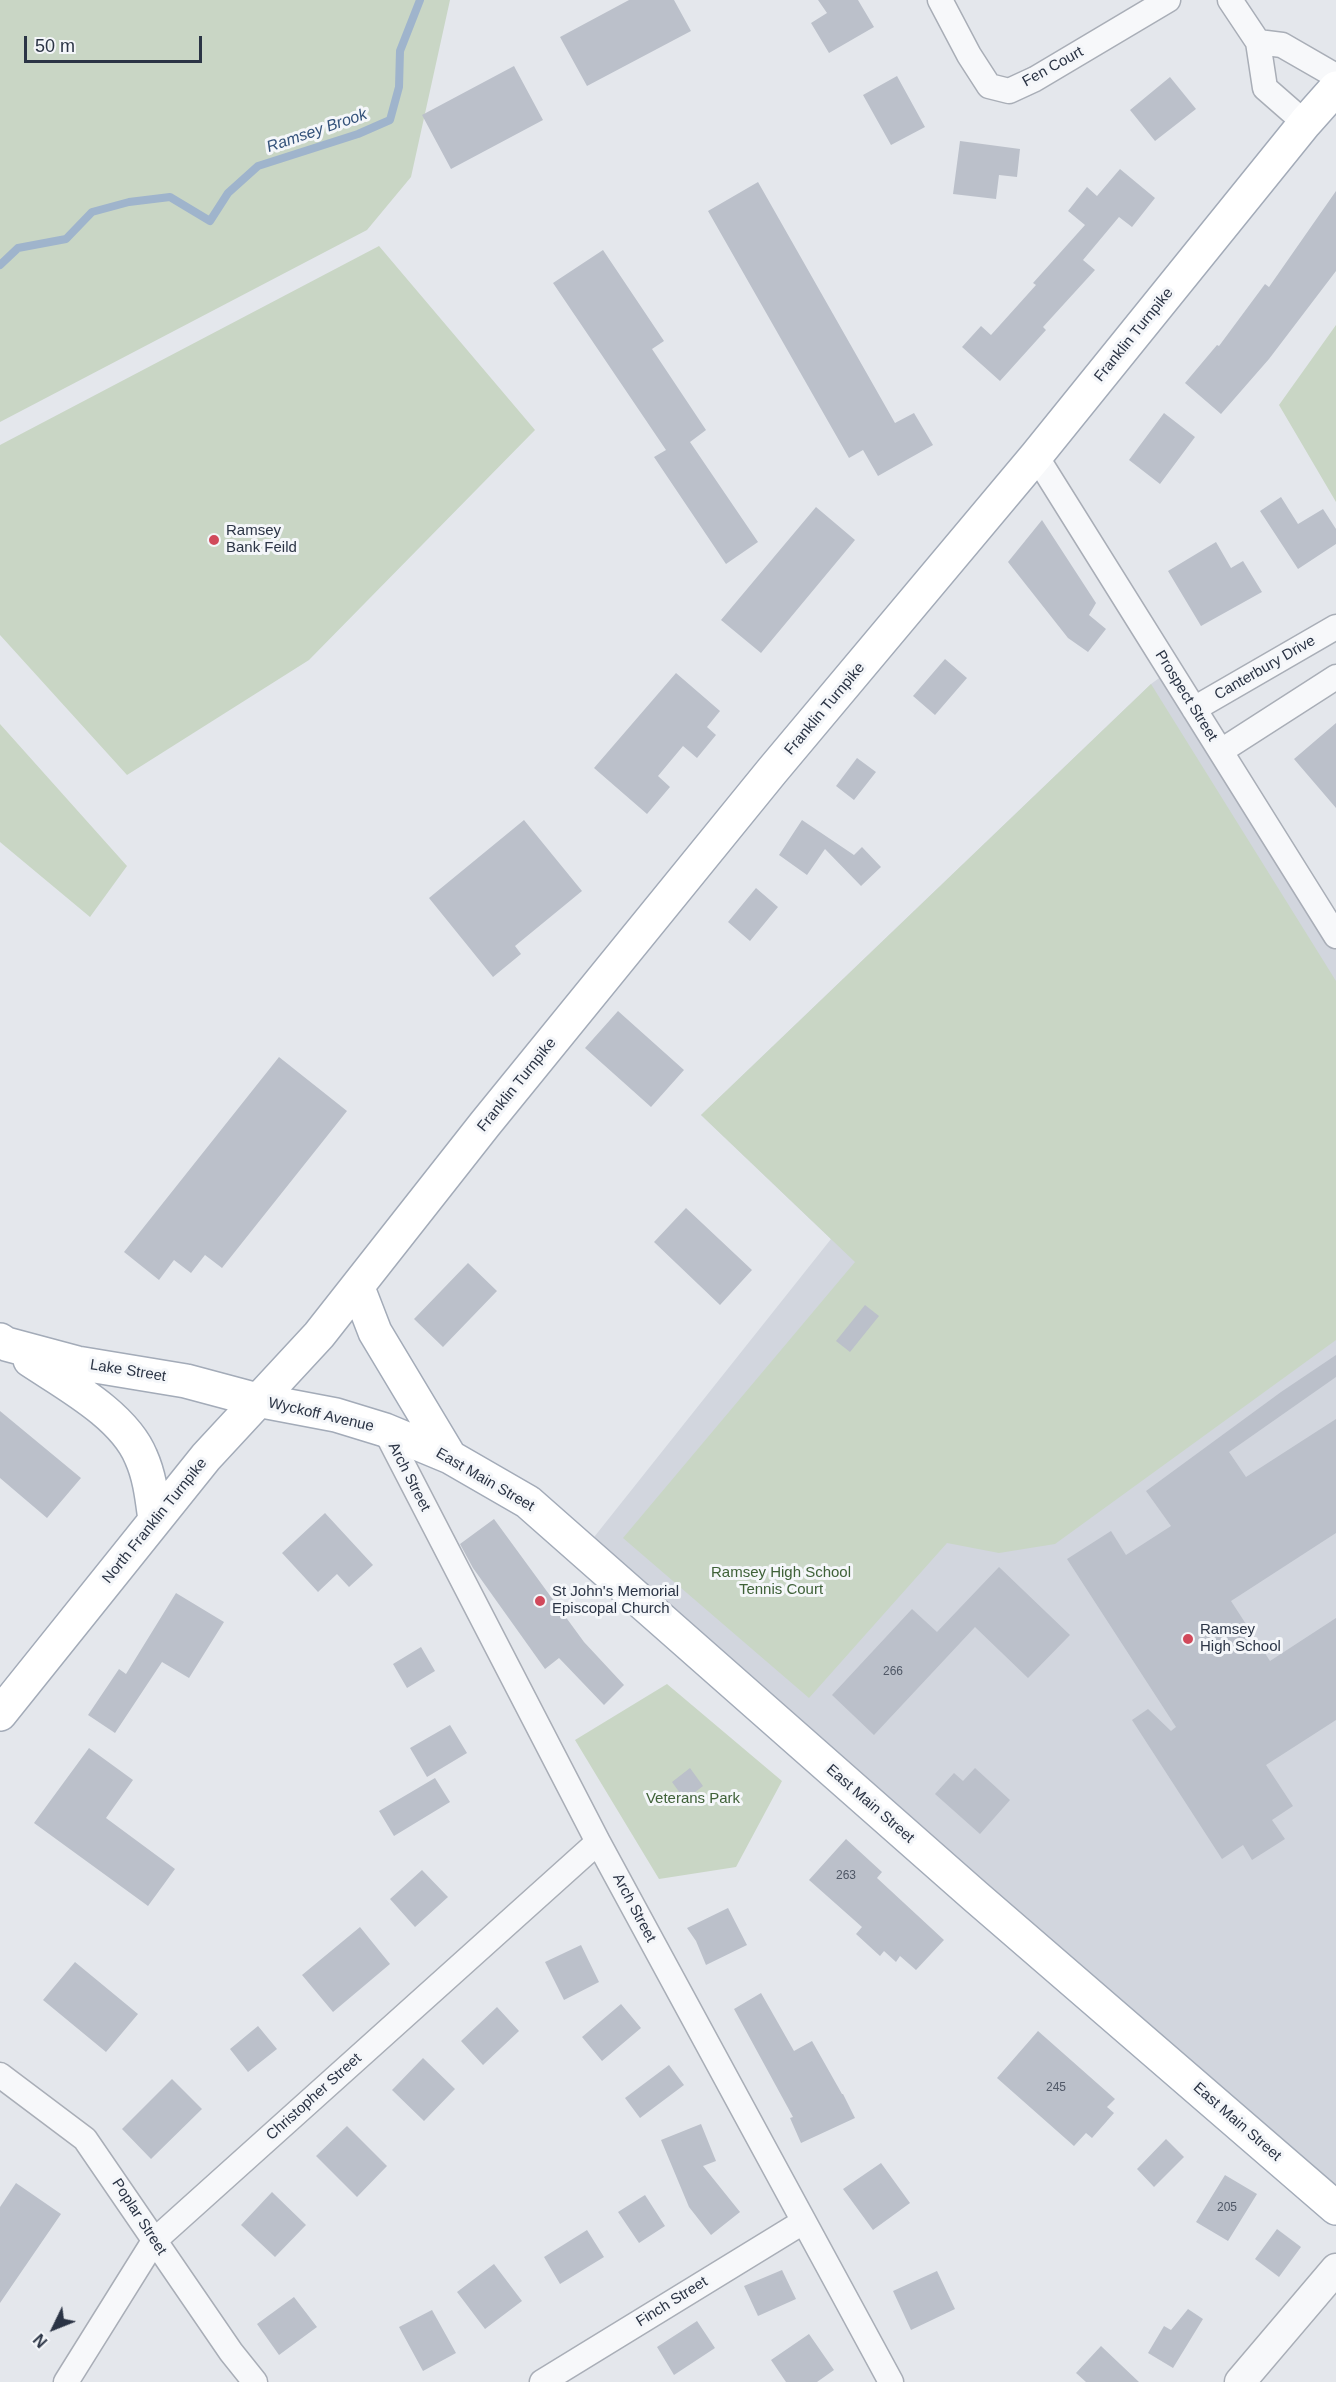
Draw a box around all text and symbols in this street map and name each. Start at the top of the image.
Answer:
scale bar [27,24,206,62]
text: 50 m [35,36,75,56]
street label: Fen Court [1019,43,1087,91]
water label: Ramsey Brook [264,105,370,157]
street label: Franklin Turnpike [1091,285,1177,385]
place label: Ramsey Bank Feild [226,522,297,557]
marker: Ramsey Bank Feild [207,533,221,547]
street label: Canterbury Drive [1211,632,1319,704]
street label: Prospect Street [1151,647,1221,745]
street label: Franklin Turnpike [781,659,869,759]
street label: Franklin Turnpike [474,1035,560,1135]
street label: Lake Street [89,1356,167,1386]
street label: Wyckoff Avenue [267,1394,375,1436]
street label: Arch Street [384,1439,434,1515]
street label: East Main Street [432,1444,538,1516]
street label: North Franklin Turnpike [99,1455,211,1587]
park label: Ramsey High School Tennis Court [711,1564,851,1599]
place label: St John's Memorial Episcopal Church [552,1583,679,1618]
marker: St John's Memorial Episcopal Church [533,1594,547,1608]
place label: Ramsey High School [1200,1621,1281,1656]
marker: Ramsey High School [1181,1632,1195,1646]
house number: 266 [883,1665,903,1679]
street label: East Main Street [822,1761,918,1847]
park label: Veterans Park [646,1790,740,1808]
house number: 263 [836,1869,856,1883]
street label: Arch Street [608,1871,660,1945]
street label: Christopher Street [263,2050,365,2144]
street label: East Main Street [1189,2079,1285,2165]
house number: 245 [1046,2081,1066,2095]
street label: Poplar Street [108,2175,170,2259]
house number: 205 [1217,2201,1237,2215]
street label: Finch Street [633,2273,711,2331]
north arrow [24,2298,84,2358]
text: N [30,2331,51,2351]

